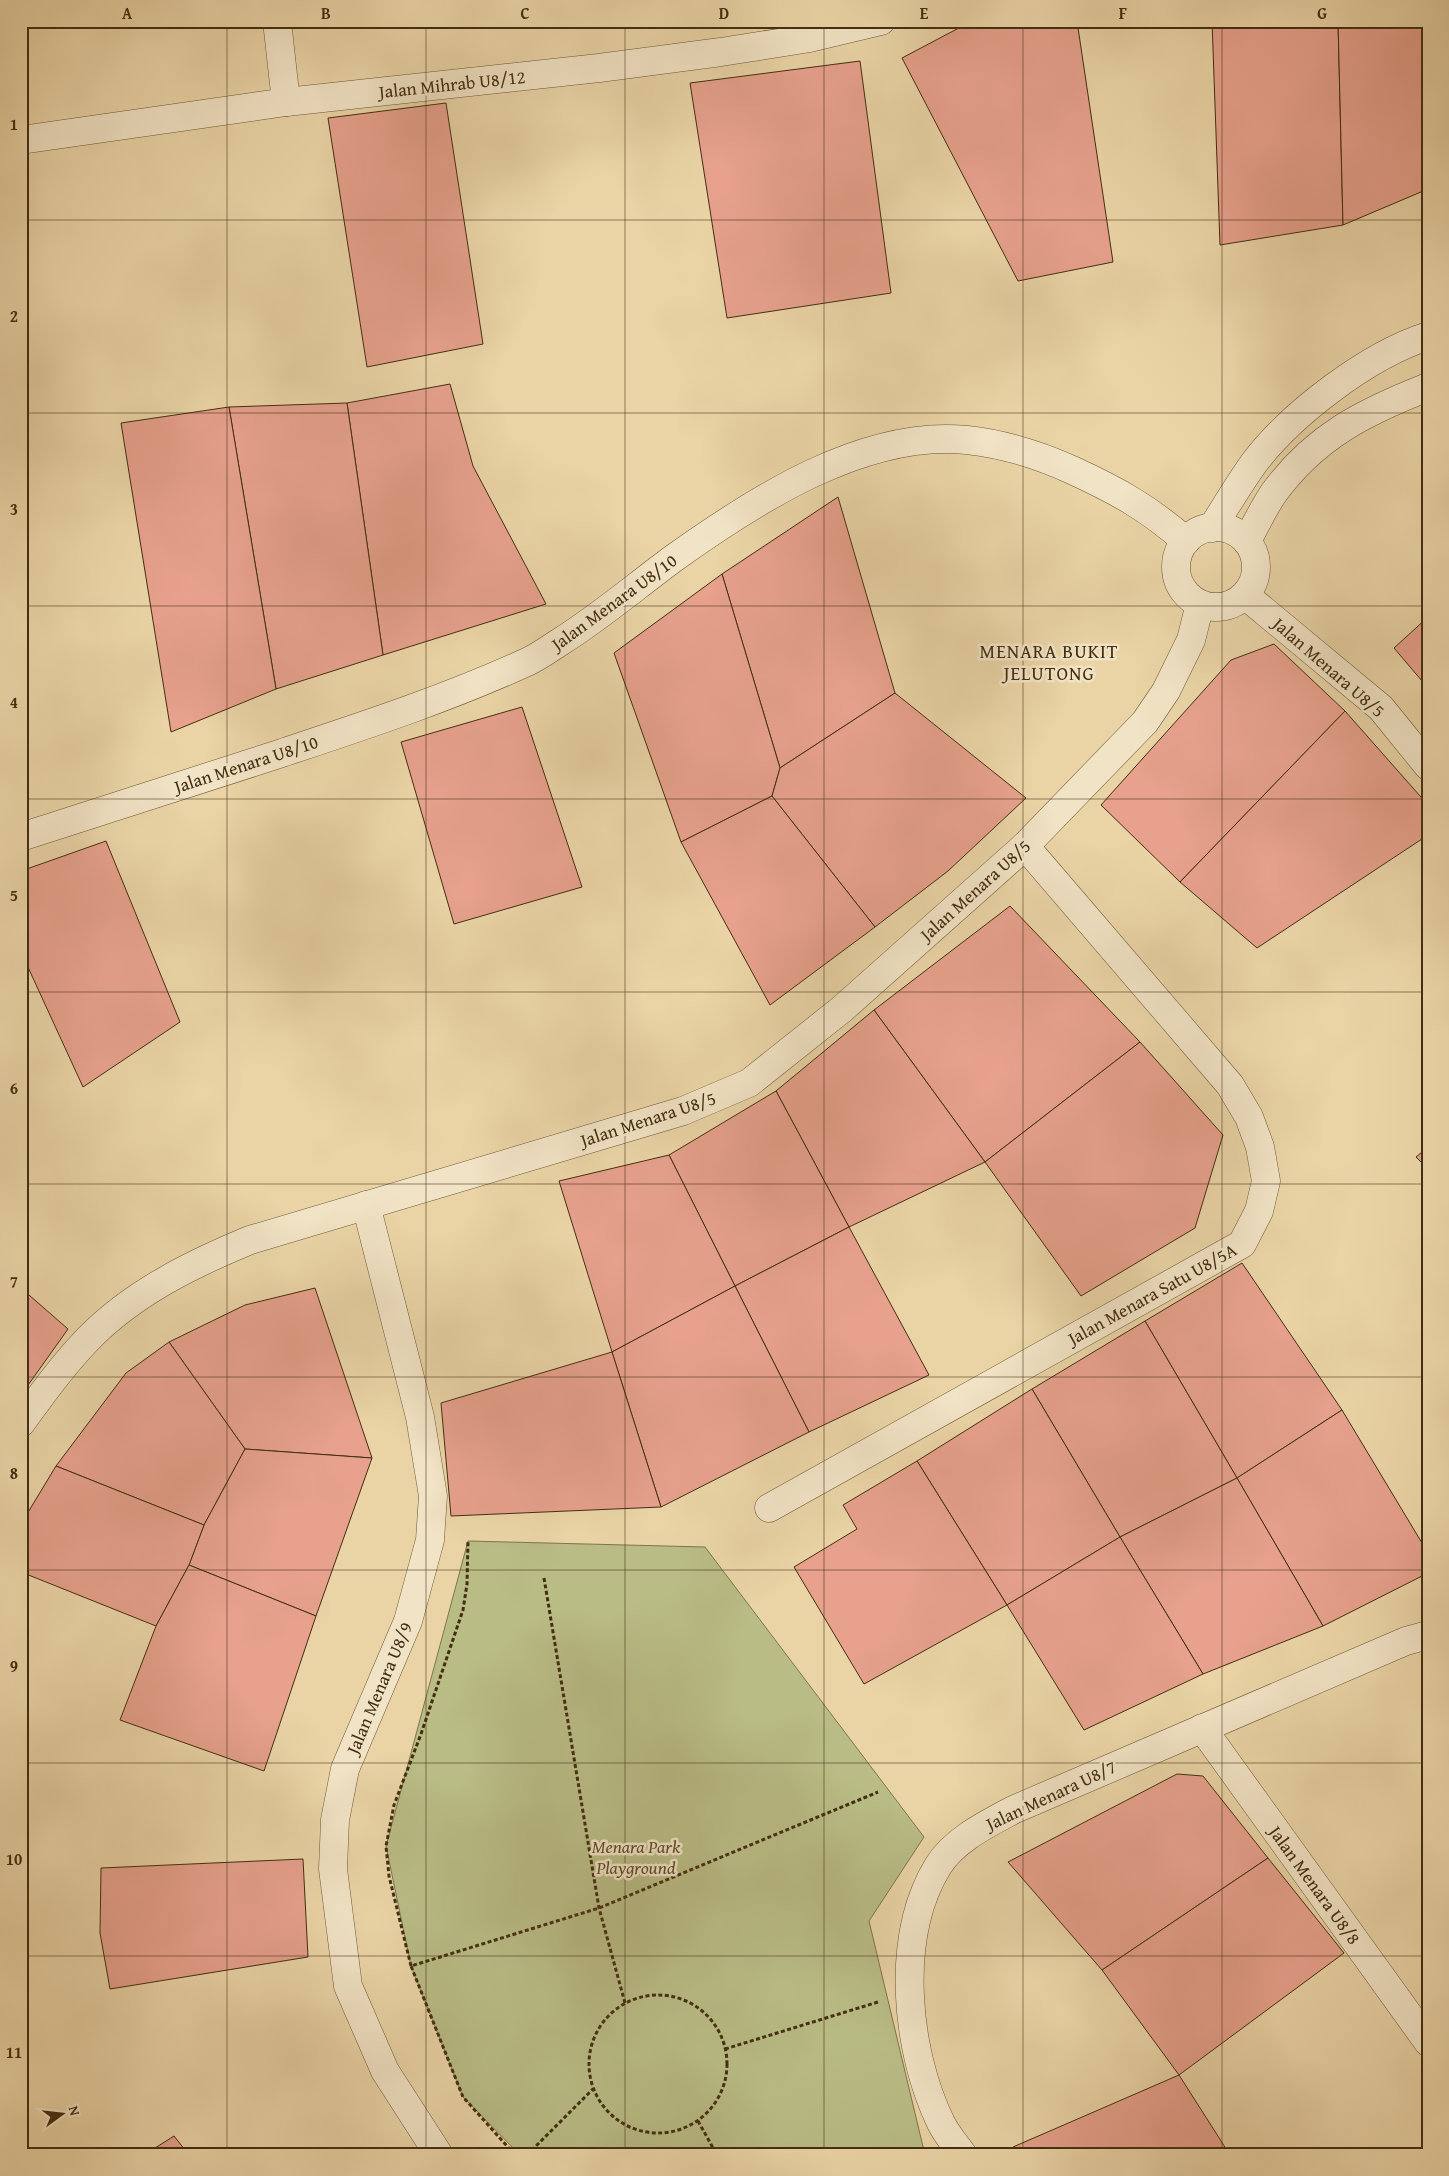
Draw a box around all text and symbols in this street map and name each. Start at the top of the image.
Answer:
text: A [122,1,133,25]
text: B [321,1,331,25]
text: C [520,1,530,25]
text: D [719,1,729,25]
text: E [920,1,929,25]
text: F [1119,1,1127,25]
text: G [1317,1,1327,25]
street label: Jalan Mihrab U8/12 [375,63,527,105]
text: 1 [10,112,18,136]
text: 2 [10,304,18,328]
text: 3 [10,497,18,521]
street label: Jalan Menara U8/10 [544,547,683,658]
street label: Jalan Menara U8/5 [1265,609,1391,723]
district label: MENARA BUKIT JELUTONG [980,637,1118,687]
text: 4 [10,690,18,714]
street label: Jalan Menara U8/10 [169,728,322,801]
street label: Jalan Menara U8/5 [912,833,1036,949]
text: 5 [10,883,18,907]
text: 6 [10,1076,18,1100]
street label: Jalan Menara U8/5 [575,1084,719,1154]
street label: Jalan Menara Satu U8/5A [1061,1236,1241,1353]
text: 7 [10,1269,18,1293]
text: 8 [10,1461,18,1485]
street label: Jalan Menara U8/9 [338,1618,419,1760]
text: 9 [10,1654,18,1678]
street label: Jalan Menara U8/7 [980,1753,1121,1838]
street label: Jalan Menara U8/8 [1261,1818,1367,1950]
park label: Menara Park Playground [592,1833,681,1881]
text: 10 [6,1847,22,1871]
text: 11 [6,2040,22,2064]
north arrow [38,2088,88,2138]
text: N [64,2104,86,2118]

